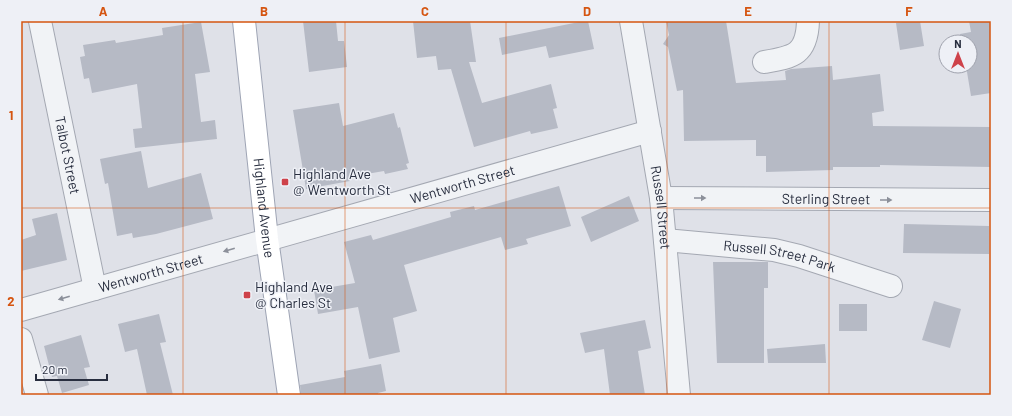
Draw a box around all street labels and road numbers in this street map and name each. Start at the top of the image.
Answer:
street label: Talbot Street [52,114,84,196]
street label: Highland Avenue [250,157,279,259]
street label: Wentworth Street [408,161,517,207]
street label: Russell Street [648,164,675,250]
street label: Sterling Street [782,190,870,207]
street label: Russell Street Park [723,236,838,275]
street label: Wentworth Street [96,250,205,296]

